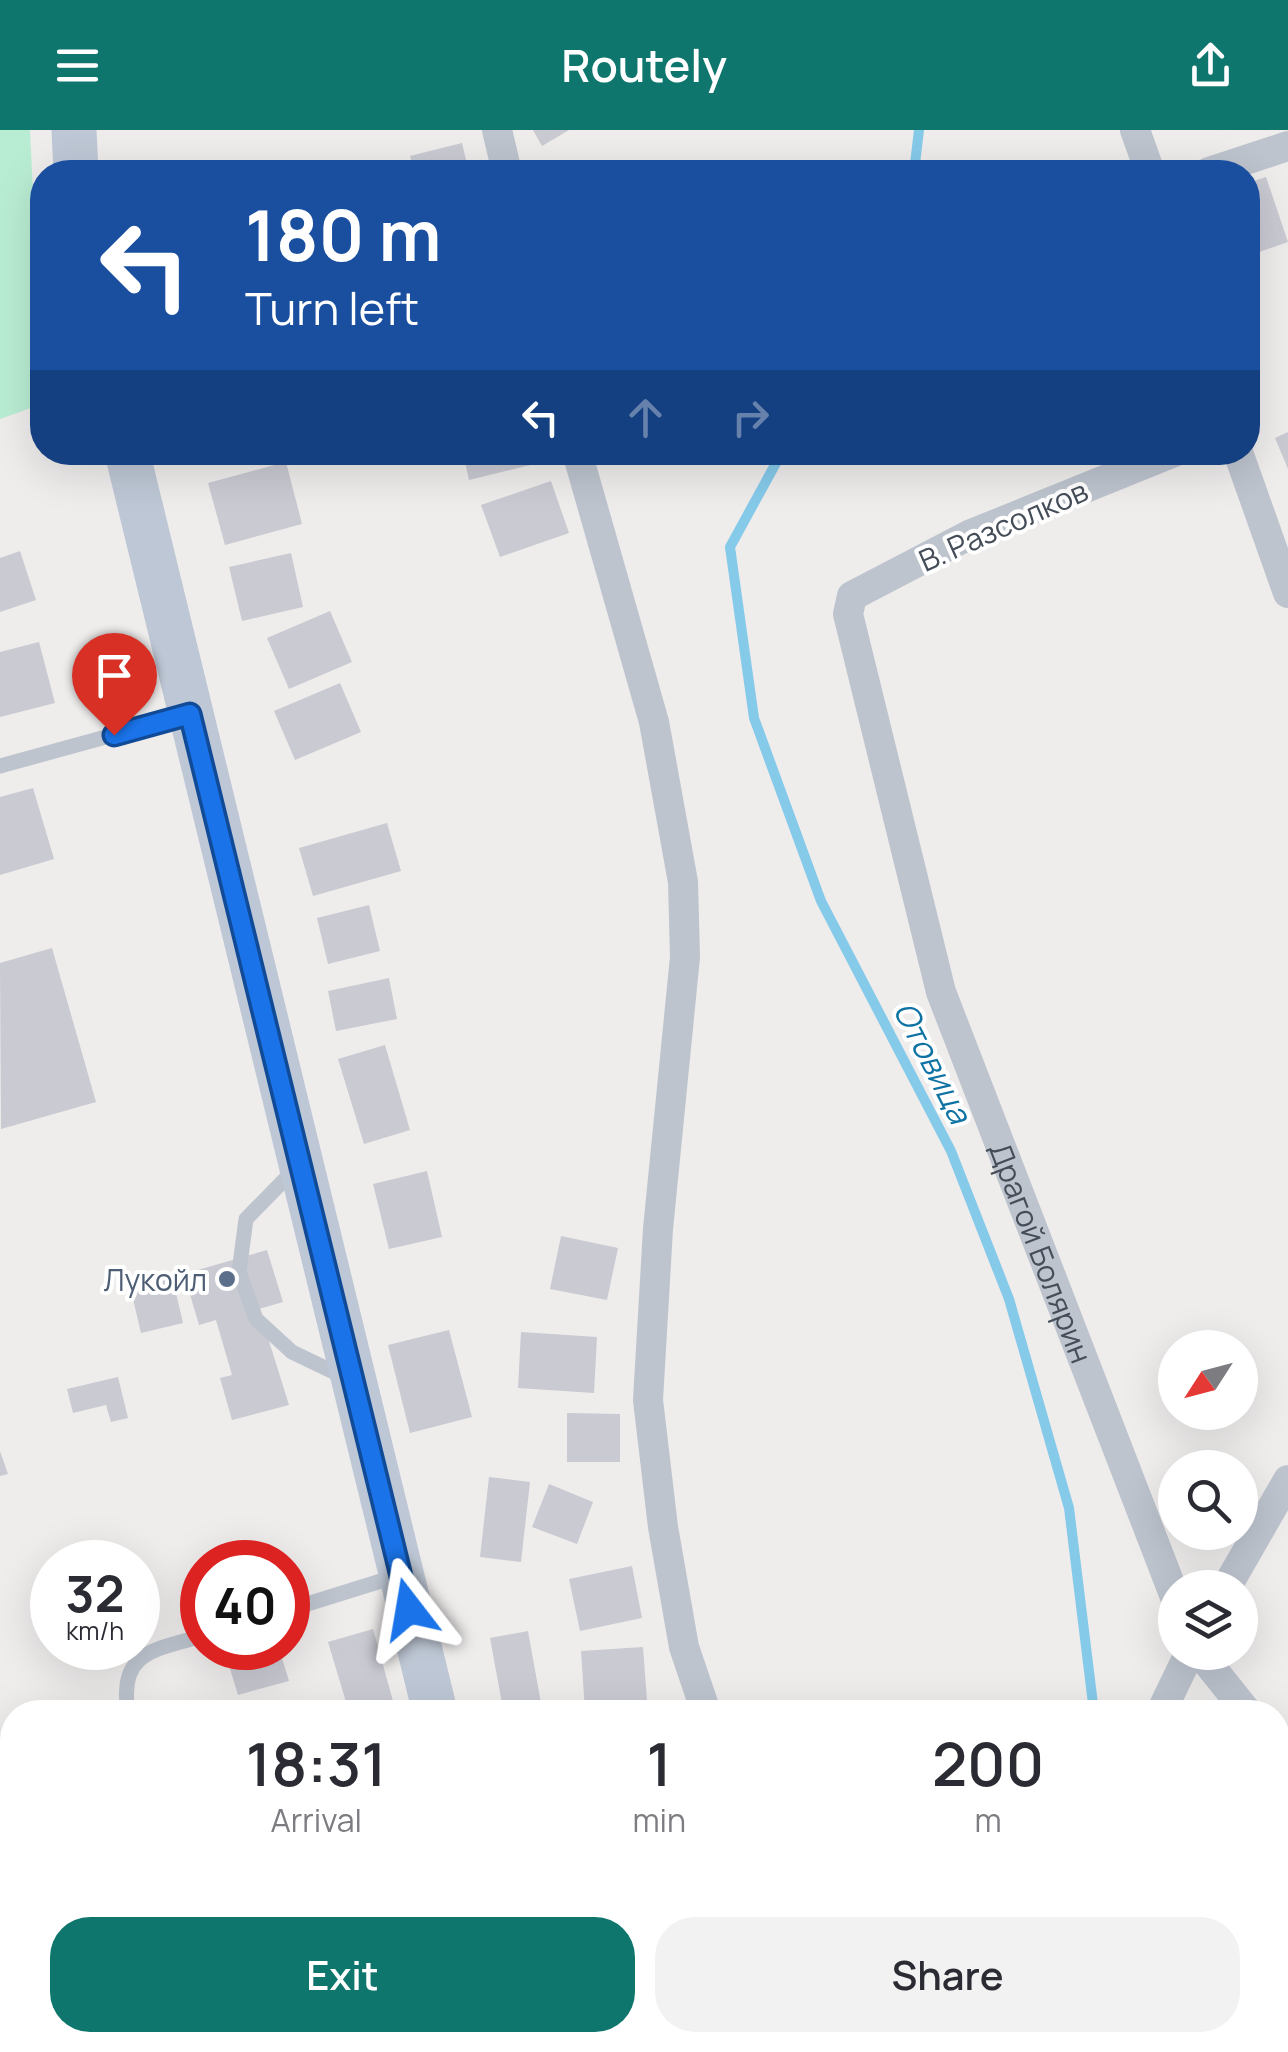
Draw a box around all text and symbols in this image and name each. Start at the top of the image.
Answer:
text: Routely [561,34,727,96]
icon: menu [50,38,105,93]
icon: share [1183,38,1238,93]
text: 180 m [245,186,442,282]
icon: left [80,200,210,330]
text: Turn left [245,277,419,339]
icon: left [513,390,568,445]
icon: ahead [618,390,673,445]
icon: right [723,390,778,445]
street label: В. Разсолков [912,470,1094,580]
pin [72,633,157,736]
icon: arrive [87,648,142,703]
water label: Отовица [884,994,983,1132]
street label: Драгой Болярин [980,1136,1103,1369]
place label: Лукойл [104,1259,207,1300]
marker: Лукойл [216,1268,238,1290]
north arrow [1158,1330,1258,1430]
map controls [1158,1330,1258,1670]
button: search [1158,1450,1258,1550]
speed limit sign: 40 [180,1540,310,1670]
position arrow [357,1557,461,1661]
text: 32 [66,1559,124,1627]
button: layers [1158,1570,1258,1670]
text: km/h [66,1613,124,1648]
text: 18:31 [246,1722,387,1804]
text: 1 [647,1722,672,1804]
text: 200 [932,1722,1044,1804]
text: Arrival [271,1798,362,1842]
text: min [632,1798,686,1842]
text: m [974,1798,1002,1842]
button: Exit [50,1917,635,2032]
button: Share [655,1917,1240,2032]

